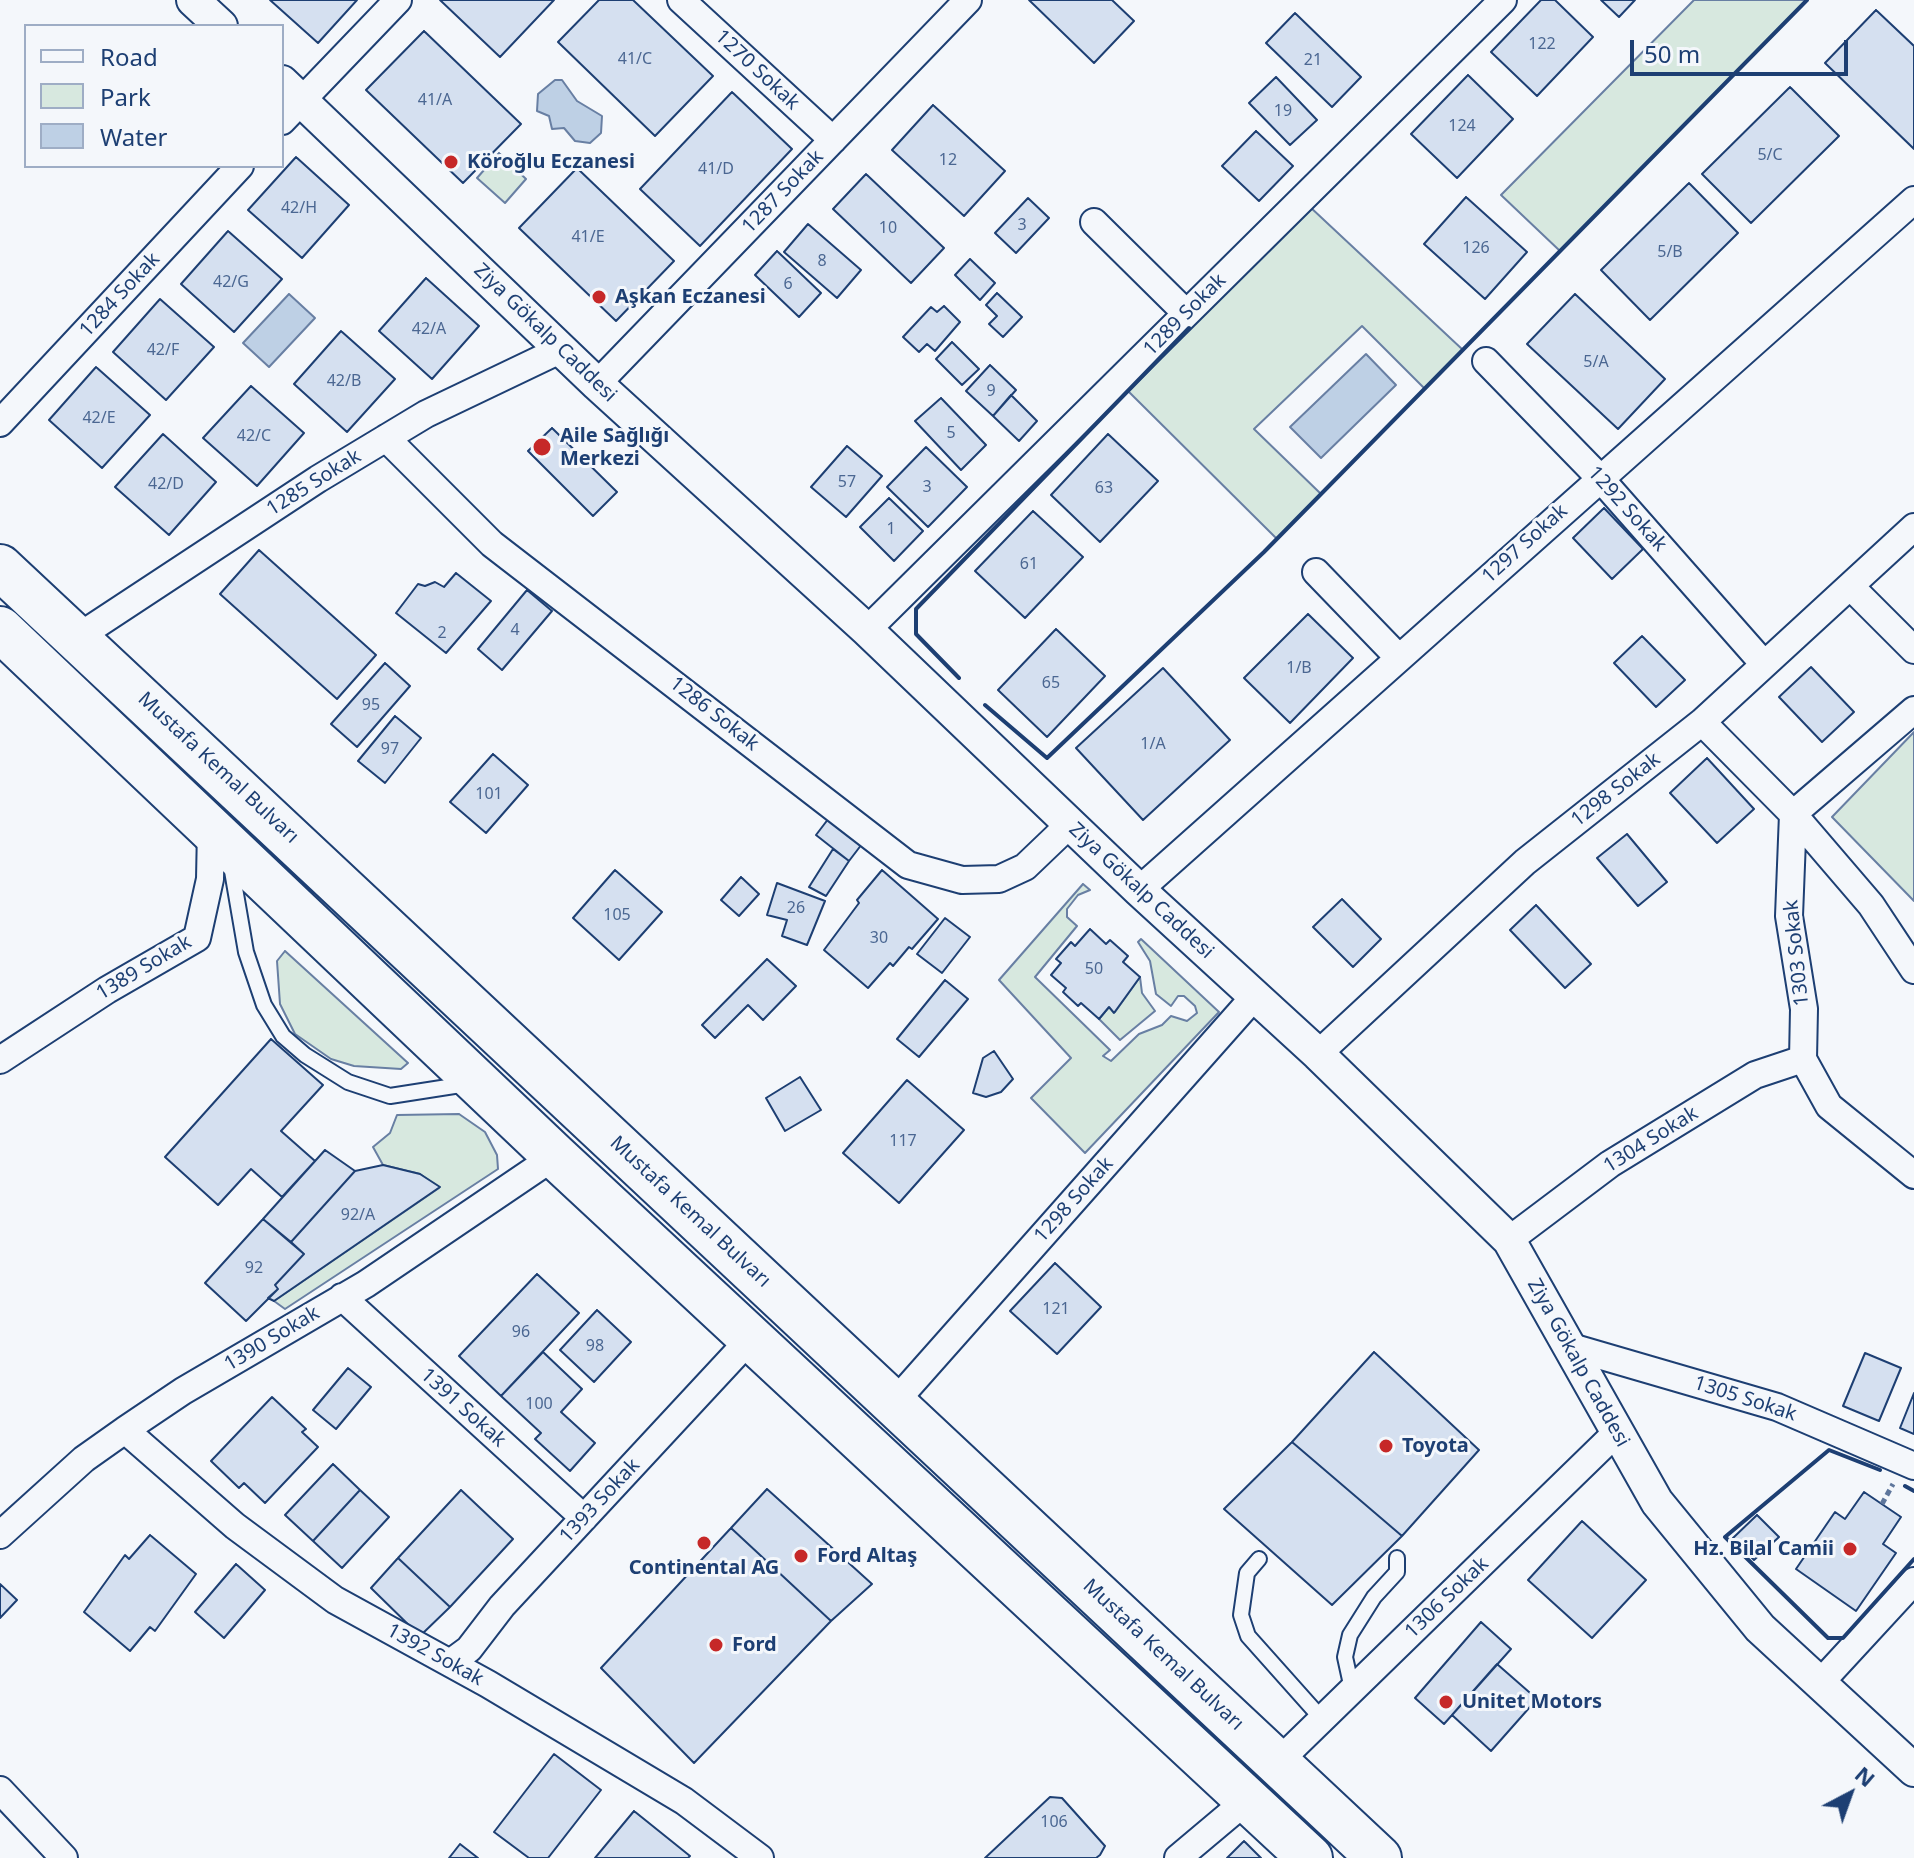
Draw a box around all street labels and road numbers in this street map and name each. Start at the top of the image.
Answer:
street label: 1270 Sokak [710,25,804,115]
street label: 1287 Sokak [737,145,829,239]
street label: 1284 Sokak [75,248,165,342]
street label: Ziya Gökalp Caddesi [469,259,621,407]
street label: 1289 Sokak [1139,269,1231,361]
street label: 1285 Sokak [262,445,366,521]
street label: 1292 Sokak [1582,461,1672,557]
street label: 1297 Sokak [1477,499,1573,589]
street label: 1286 Sokak [665,672,763,756]
street label: Mustafa Kemal Bulvarı [133,687,303,849]
street label: 1298 Sokak [1567,748,1665,832]
street label: Ziya Gökalp Caddesi [1064,818,1218,964]
street label: 1303 Sokak [1779,899,1815,1007]
street label: 1389 Sokak [92,930,196,1006]
street label: 1304 Sokak [1599,1102,1703,1178]
street label: Mustafa Kemal Bulvarı [605,1131,775,1293]
street label: 1298 Sokak [1029,1152,1119,1248]
street label: Ziya Gökalp Caddesi [1522,1275,1634,1451]
street label: 1390 Sokak [220,1301,324,1377]
street label: 1391 Sokak [415,1363,511,1453]
street label: 1305 Sokak [1691,1371,1799,1427]
street label: 1393 Sokak [555,1454,645,1548]
street label: 1306 Sokak [1400,1552,1494,1644]
street label: Mustafa Kemal Bulvarı [1078,1574,1248,1736]
street label: 1392 Sokak [383,1619,487,1691]

